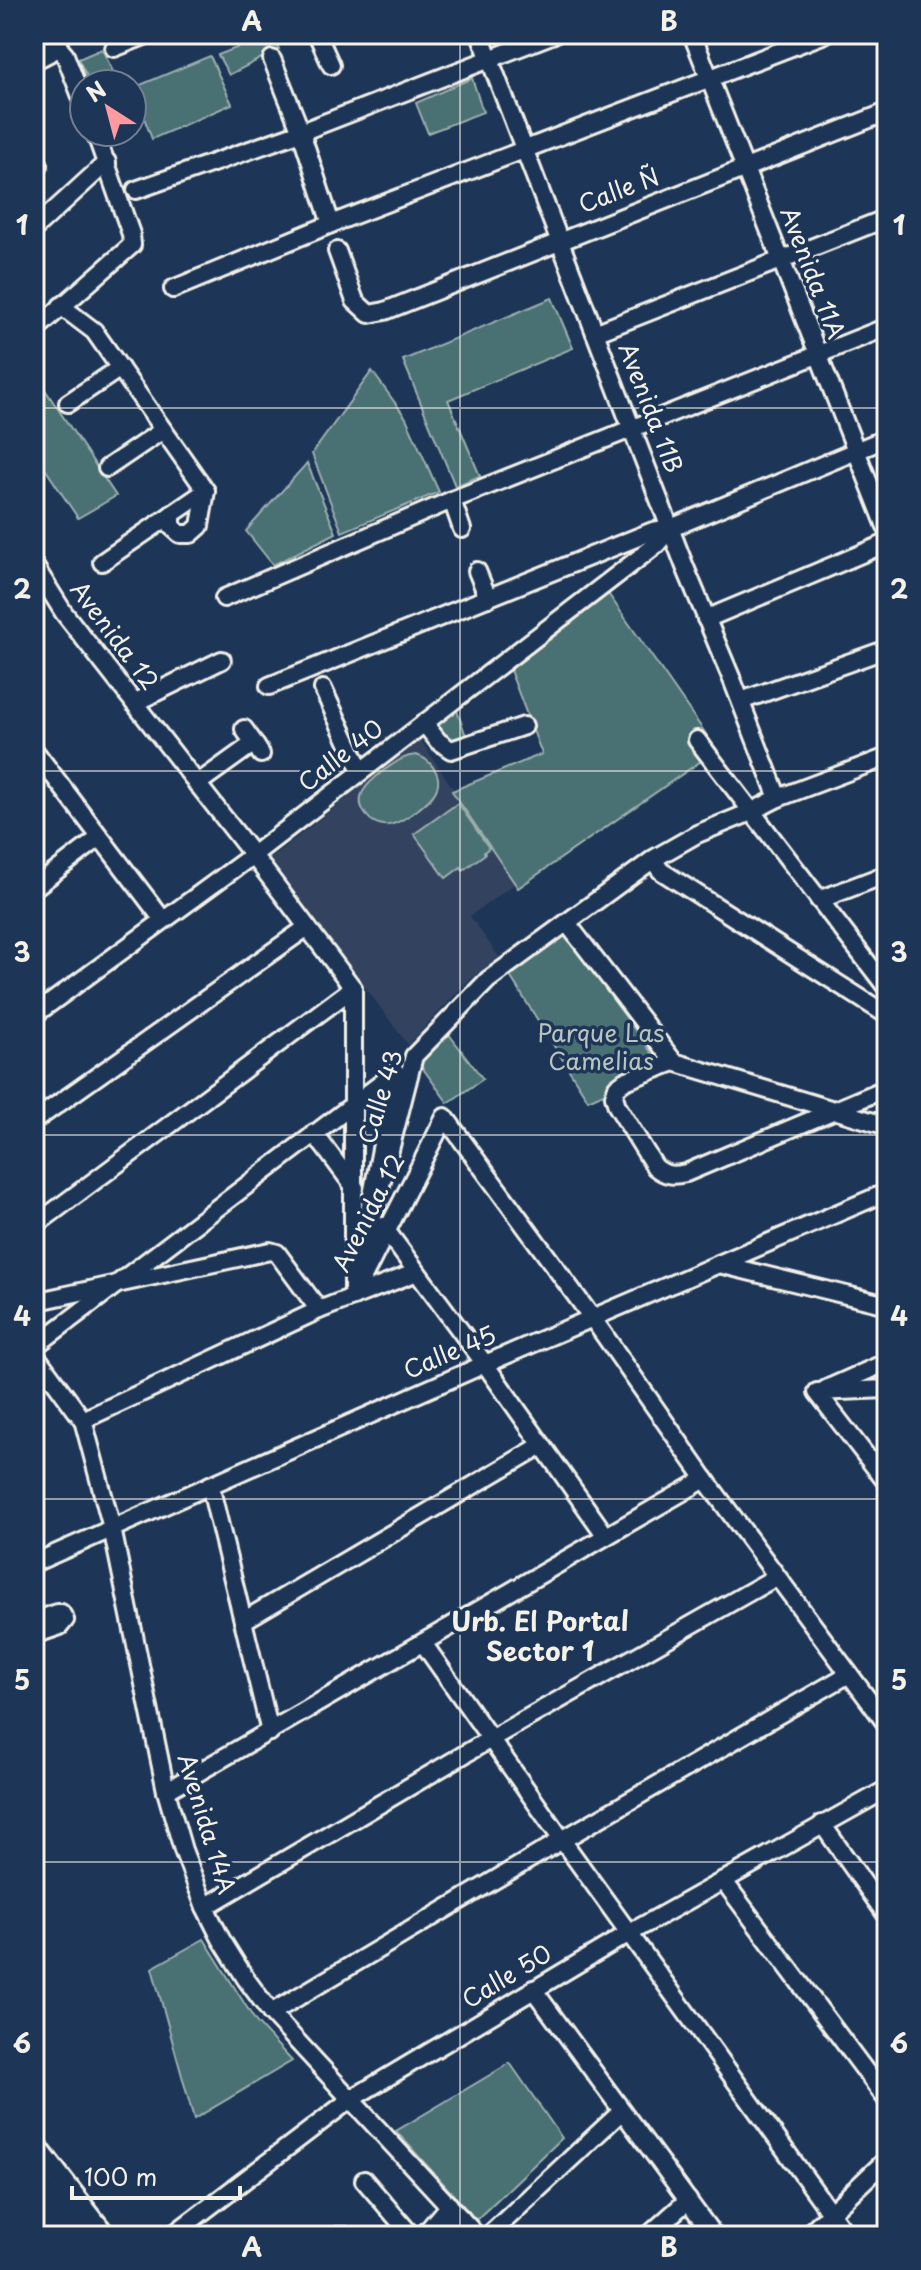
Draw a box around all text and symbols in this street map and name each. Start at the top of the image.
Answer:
text: A [242,1,262,40]
text: B [660,1,678,40]
north arrow [68,68,148,148]
text: N [79,72,112,109]
street label: Calle Ñ [573,157,664,221]
street label: Avenida 11A [772,201,856,343]
text: 1 [16,205,28,244]
text: 1 [893,205,905,244]
street label: Avenida 11B [611,337,693,478]
text: 2 [13,569,31,608]
text: 2 [890,569,908,608]
street label: Avenida 12 [63,573,169,697]
street label: Calle 40 [290,710,390,799]
text: 3 [13,932,31,971]
text: 3 [890,932,908,971]
park label: Parque Las Camelias [538,1014,664,1078]
street label: Calle 43 [348,1045,410,1148]
street label: Avenida 12 [322,1147,412,1278]
text: 4 [13,1296,31,1335]
text: 4 [890,1296,908,1335]
street label: Calle 45 [397,1316,501,1387]
district label: Urb. El Portal Sector 1 [451,1601,629,1670]
text: 5 [14,1660,30,1699]
text: 5 [891,1660,907,1699]
street label: Avenida 14A [169,1749,246,1898]
street label: Calle 50 [454,1934,558,2016]
text: 6 [13,2023,31,2062]
text: 6 [890,2023,908,2062]
scale bar [72,2150,240,2200]
text: 100 m [84,2158,157,2194]
text: A [242,2227,262,2266]
text: B [660,2227,678,2266]

